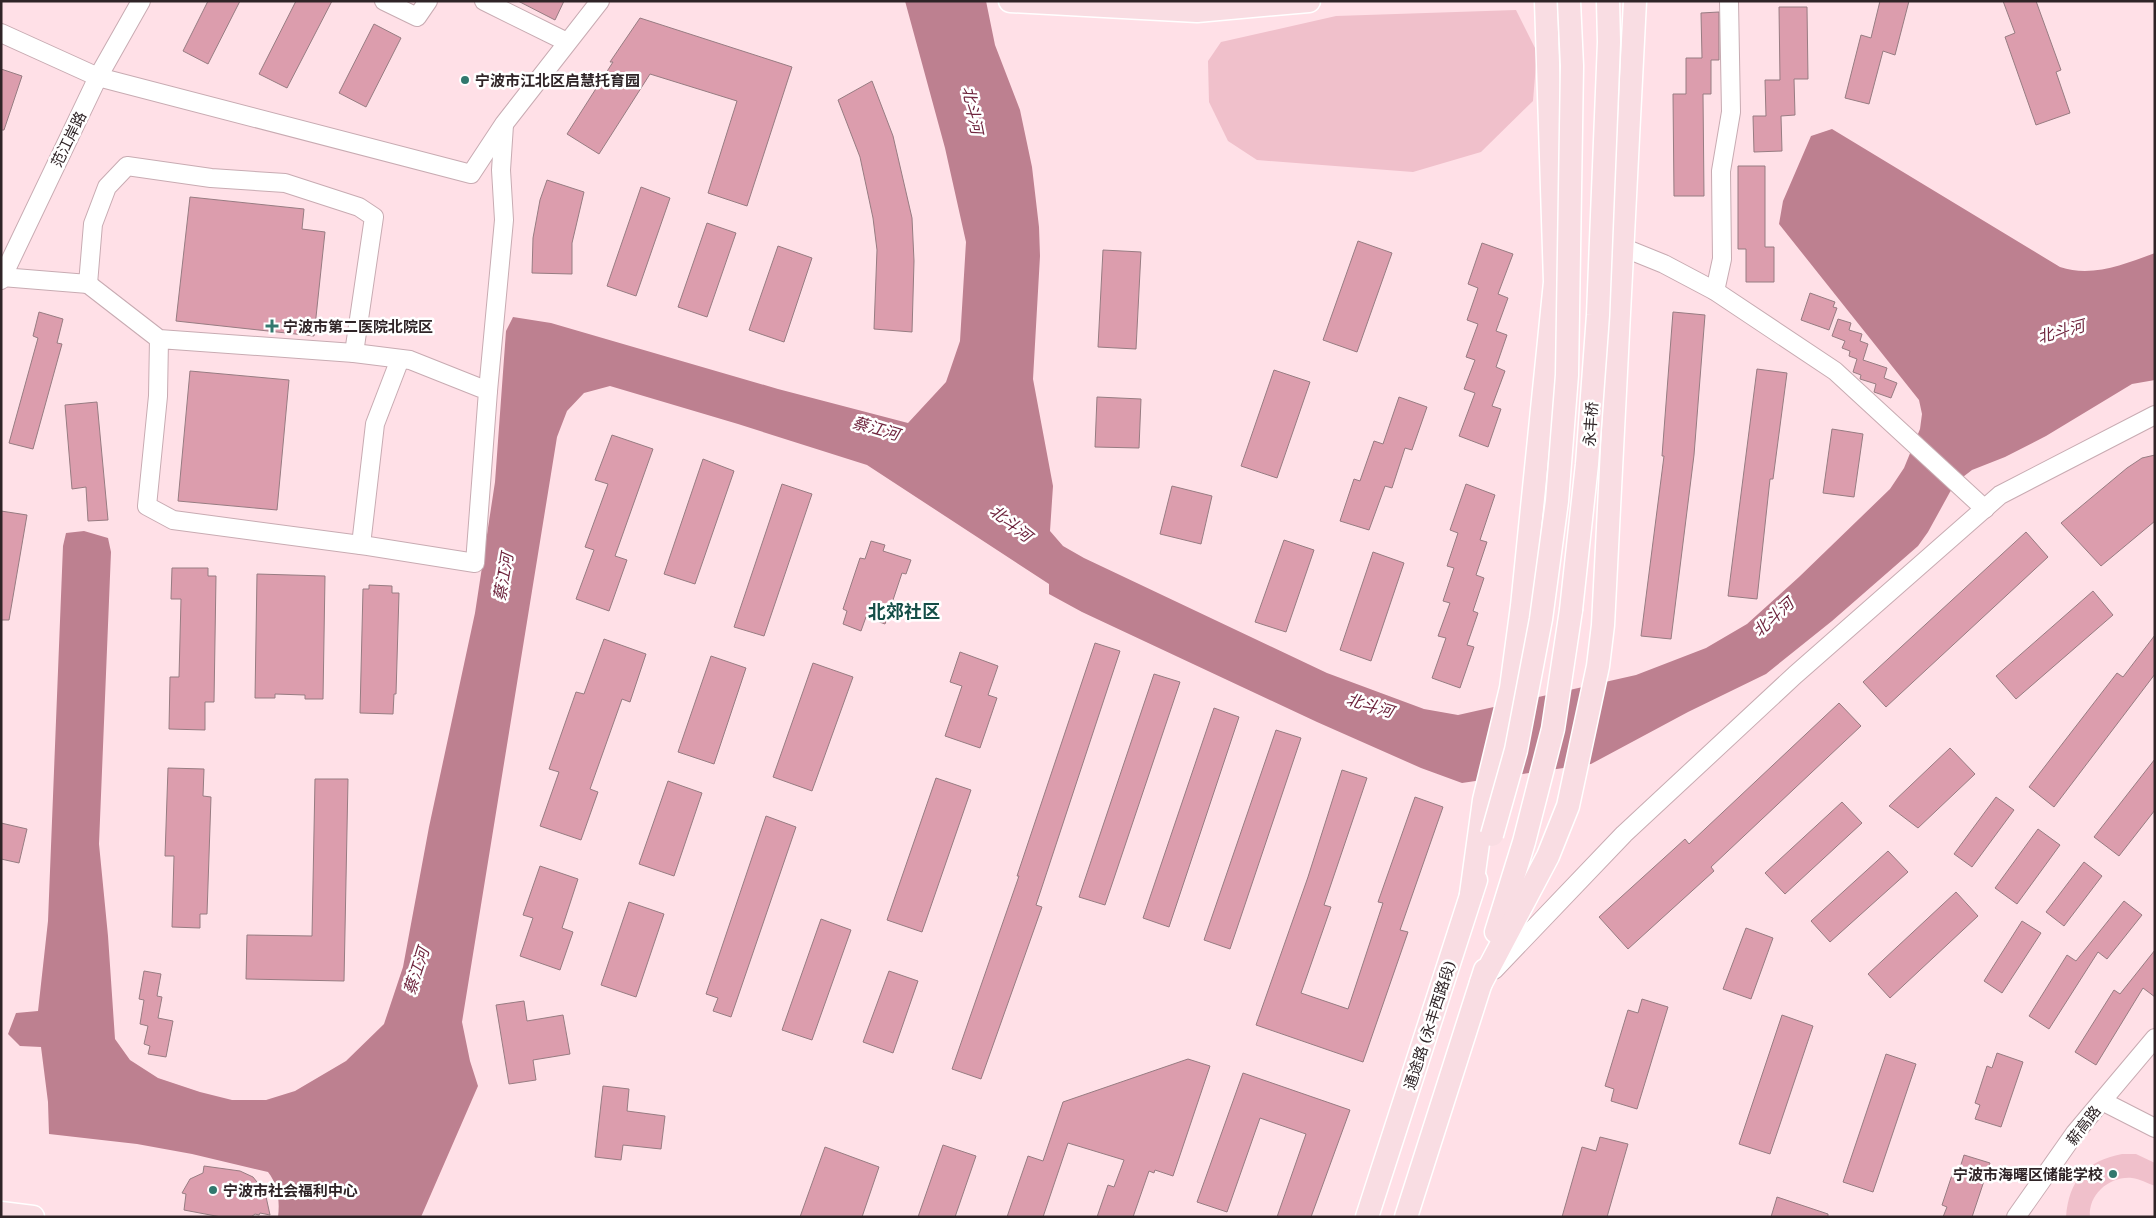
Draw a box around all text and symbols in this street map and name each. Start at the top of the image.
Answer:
place label: 宁波市江北区启慧托育园 [475,70,640,90]
marker: 宁波市江北区启慧托育园 [459,74,471,86]
water label: 北斗河 [958,84,989,139]
street label: 范江岸路 [46,108,90,170]
water label: 北斗河 [2035,313,2090,348]
place label: 宁波市第二医院北院区 [283,316,433,336]
marker: 宁波市第二医院北院区 [265,319,279,333]
street label: 永丰桥 [1578,401,1602,447]
water label: 蔡江河 [850,411,905,446]
water label: 北斗河 [985,500,1039,548]
water label: 蔡江河 [488,549,519,603]
water label: 北斗河 [1748,591,1800,641]
district label: 北郊社区 [868,599,940,623]
water label: 北斗河 [1344,687,1399,723]
water label: 蔡江河 [398,942,435,997]
street label: 通途路 (永丰西路段) [1399,958,1459,1092]
street label: 薪高路 [2061,1101,2105,1149]
place label: 宁波市海曙区储能学校 [1953,1164,2103,1184]
marker: 宁波市海曙区储能学校 [2107,1168,2119,1180]
place label: 宁波市社会福利中心 [223,1180,358,1200]
marker: 宁波市社会福利中心 [207,1184,219,1196]

